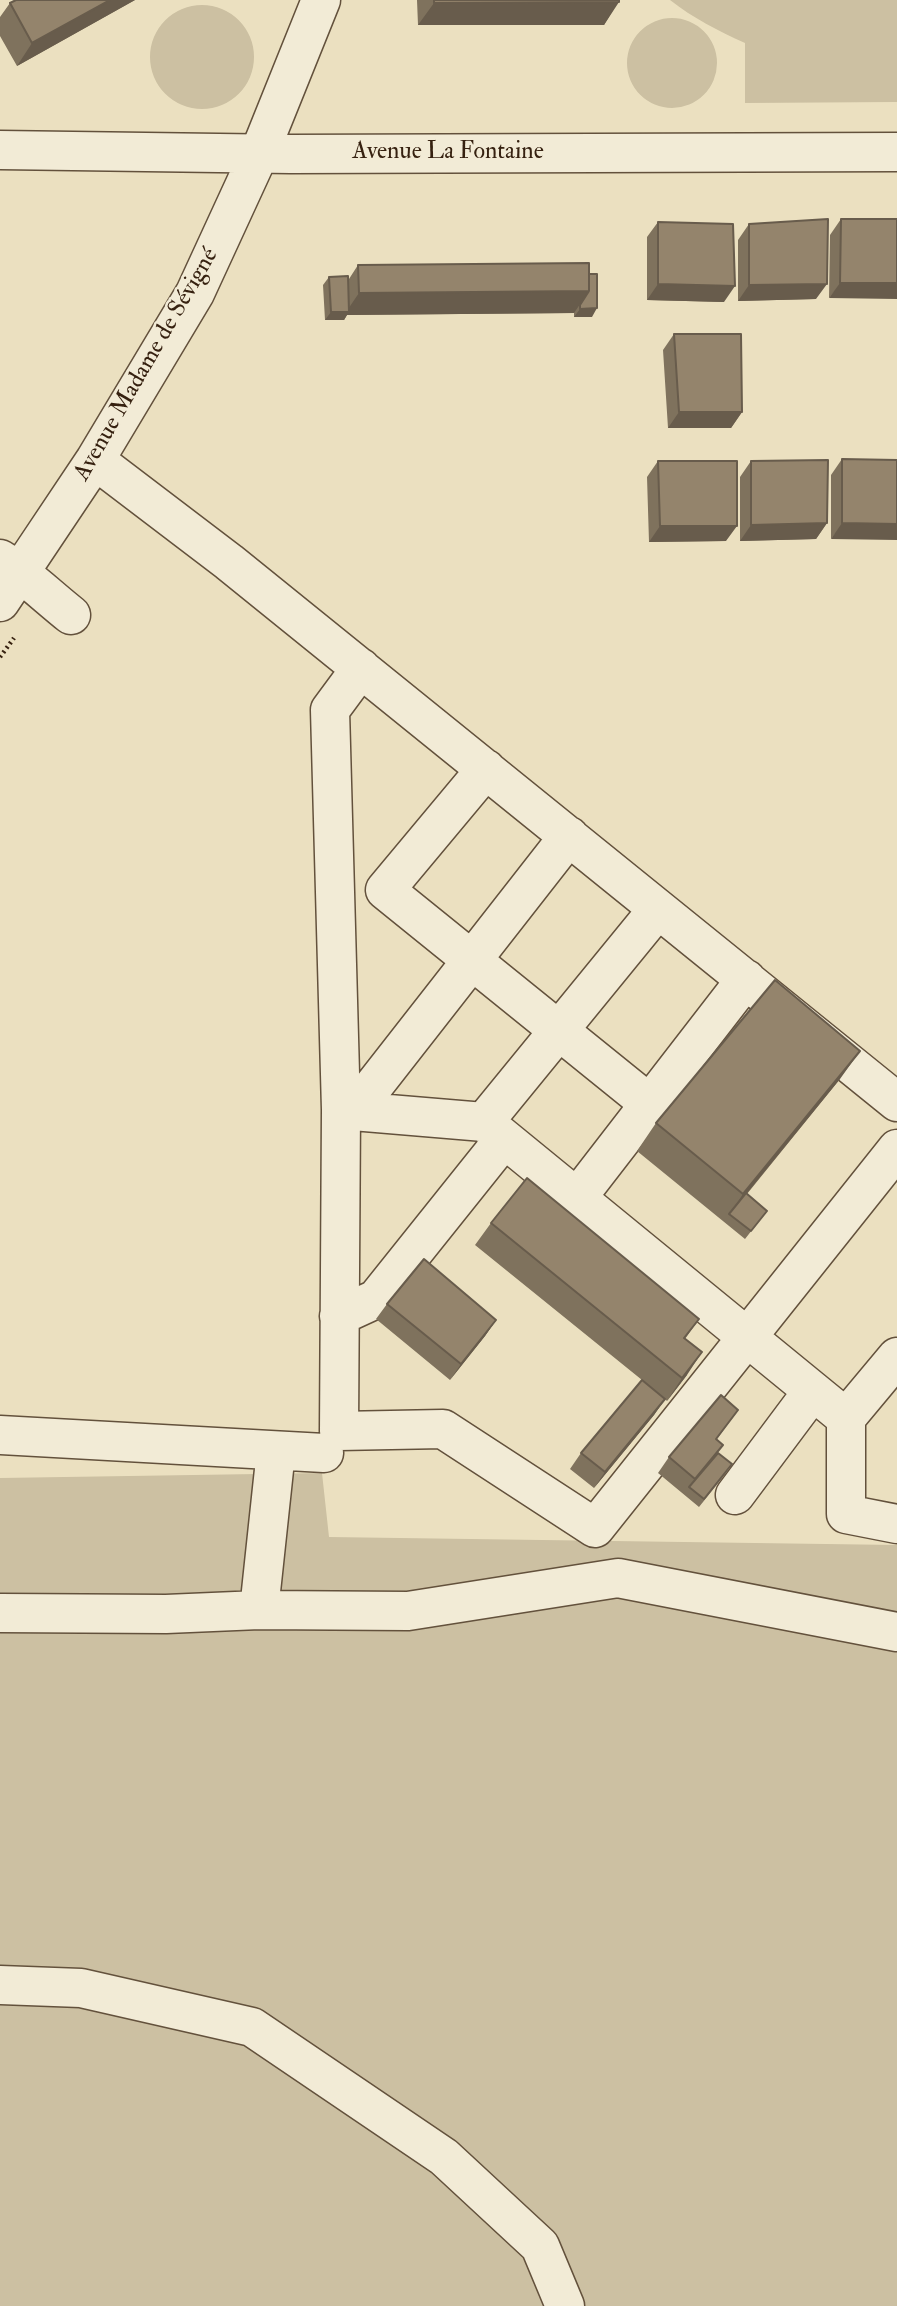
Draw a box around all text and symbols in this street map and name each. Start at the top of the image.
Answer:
street label: Avenue La Fontaine [352,139,544,167]
street label: Avenue Madame de Sévigné [69,243,225,487]

